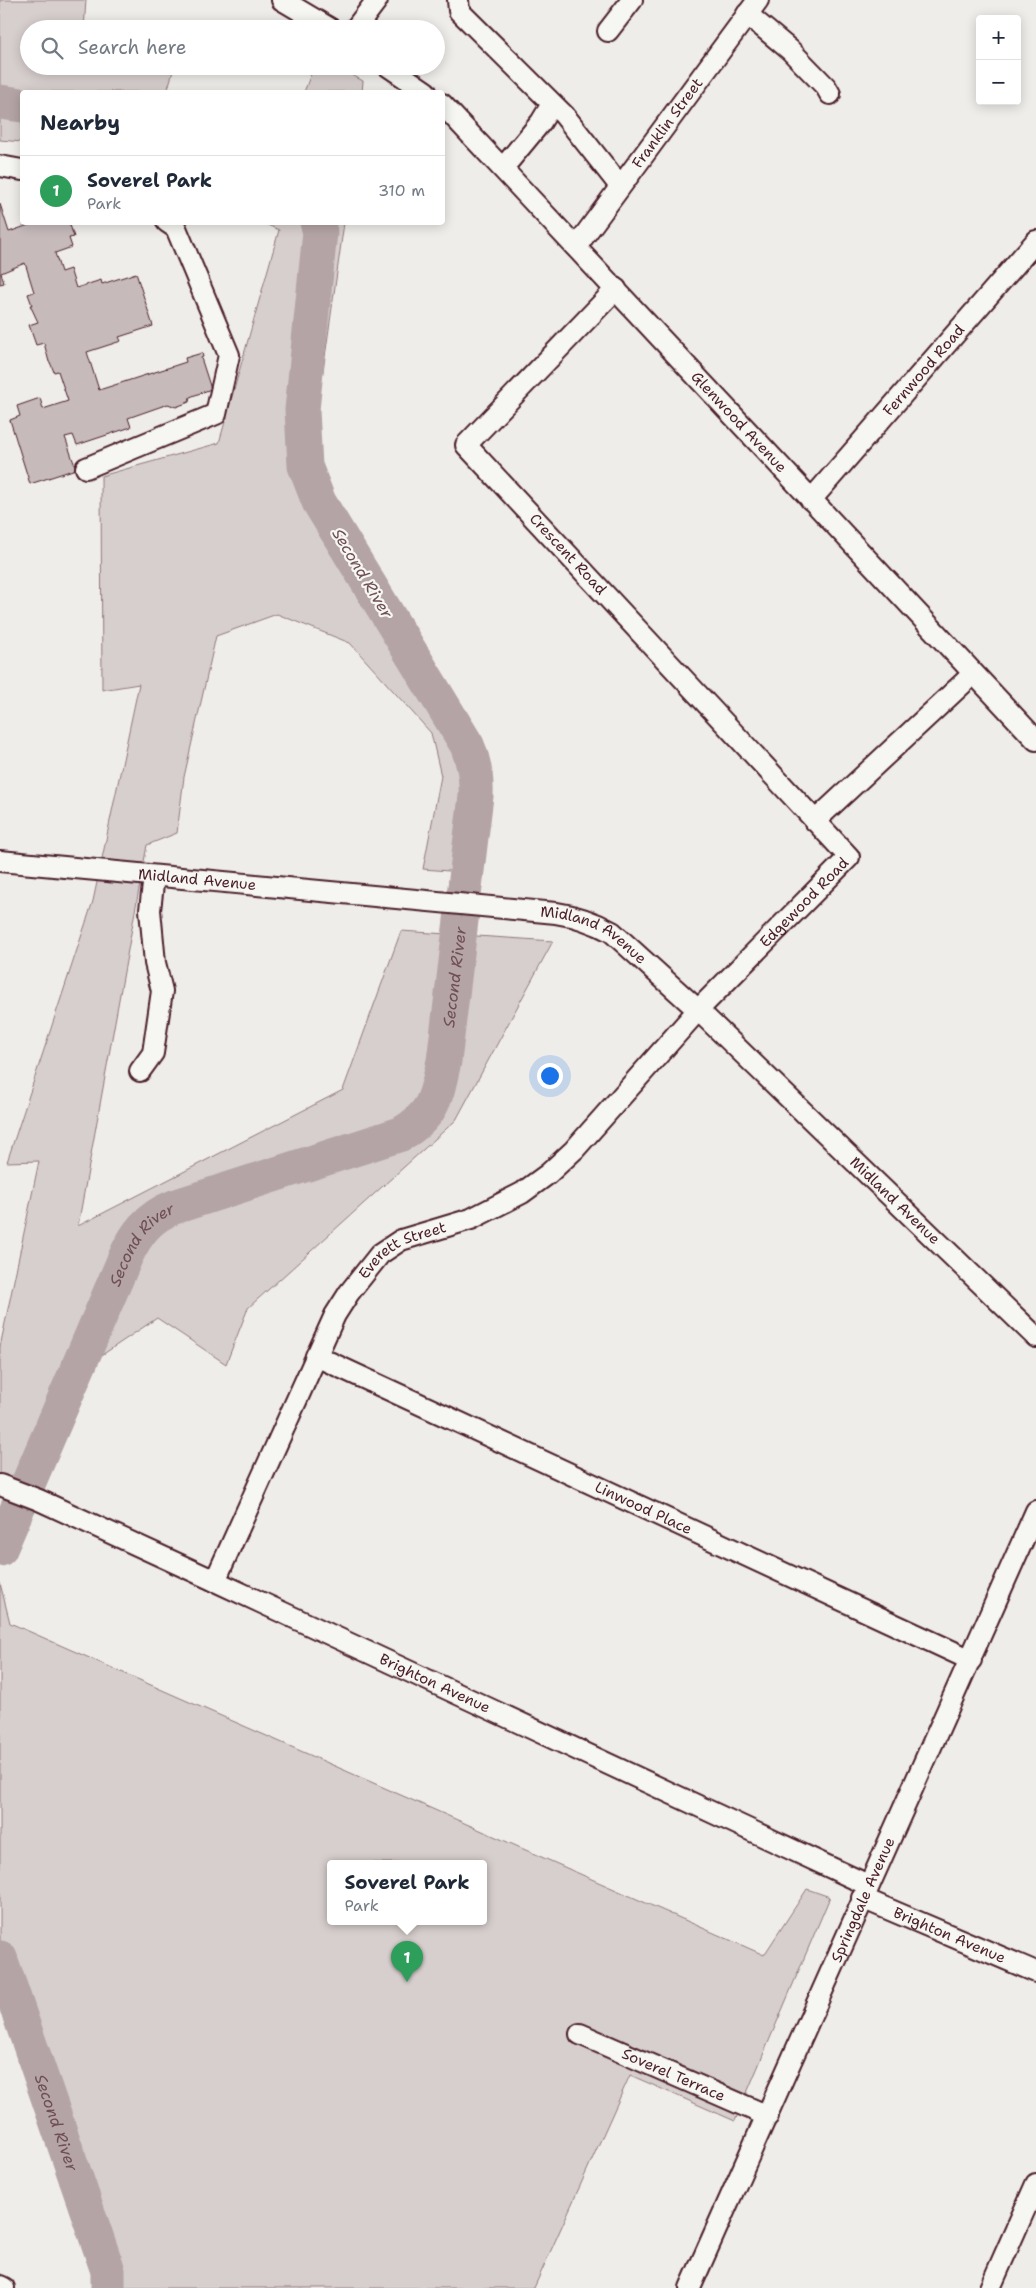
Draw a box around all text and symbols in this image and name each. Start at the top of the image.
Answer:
map controls [976,15,1021,105]
button: + [976,15,1021,60]
search box [20,20,445,75]
icon: search [38,34,66,62]
text: Search here [78,35,187,60]
button: − [976,60,1021,105]
street label: Franklin Street [627,74,707,172]
text: Nearby [40,109,120,137]
text: Soverel Park [87,168,212,193]
text: 1 [52,180,60,201]
text: 310 m [378,180,425,201]
text: Park [87,193,121,214]
street label: Fernwood Road [879,320,969,420]
street label: Glenwood Avenue [687,367,791,477]
street label: Crescent Road [525,509,611,599]
water label: Second River [327,524,398,622]
street label: Edgewood Road [755,853,853,952]
street label: Midland Avenue [137,864,257,895]
street label: Midland Avenue [539,902,651,969]
water label: Second River [438,925,471,1029]
your location [537,1063,563,1089]
street label: Midland Avenue [845,1152,944,1249]
water label: Second River [104,1198,178,1289]
street label: Everett Street [354,1217,449,1283]
street label: Linwood Place [592,1477,695,1539]
street label: Brighton Avenue [376,1649,493,1718]
street label: Springdale Avenue [826,1834,899,1965]
popup [327,1860,487,1925]
text: Soverel Park [344,1870,470,1895]
text: Park [344,1895,379,1916]
street label: Brighton Avenue [890,1902,1009,1968]
pin: 1 [391,1941,423,1982]
street label: Soverel Terrace [619,2043,728,2106]
water label: Second River [30,2071,83,2174]

